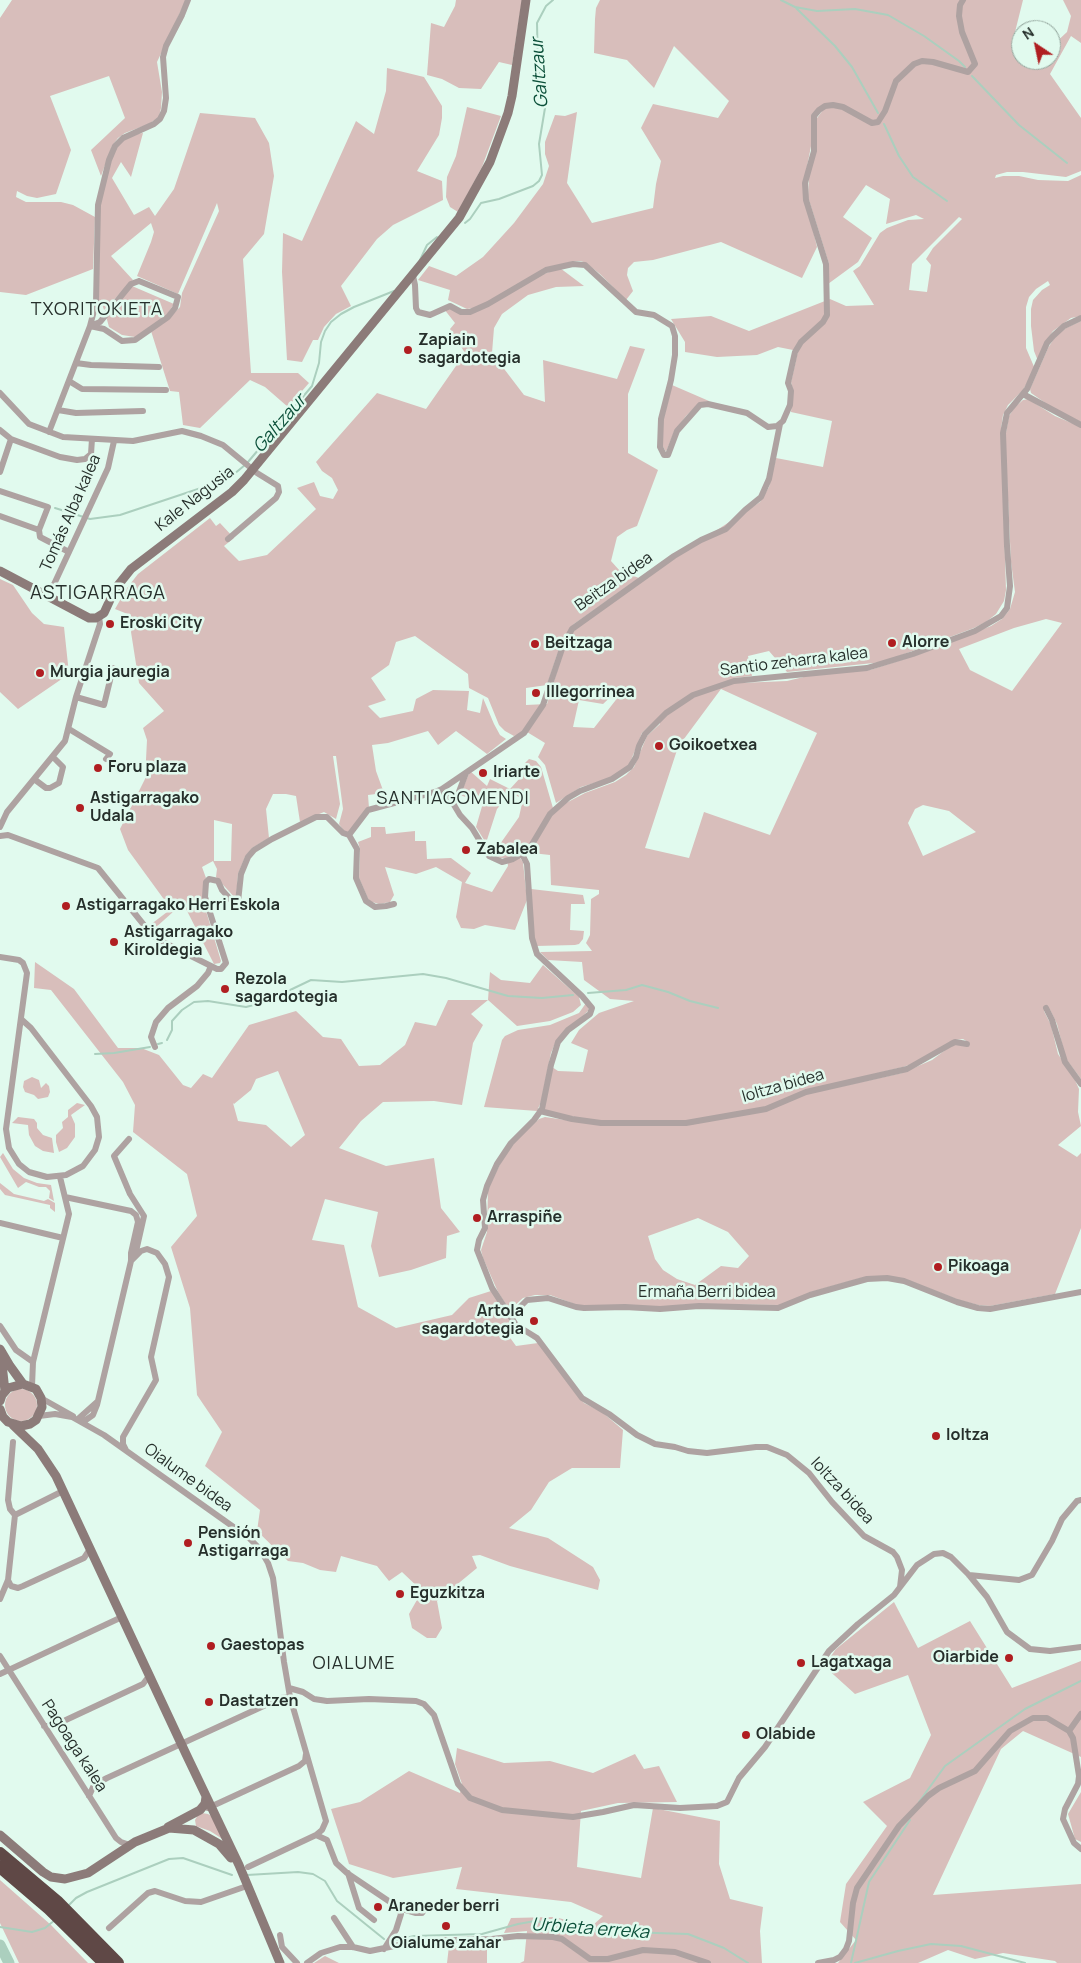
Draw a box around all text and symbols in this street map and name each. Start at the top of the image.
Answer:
north arrow [1011,20,1061,70]
text: N [1018,22,1037,44]
water label: Galtzaur [527,37,553,109]
district label: TXORITOKIETA [29,299,165,321]
place label: Zapiain sagardotegia [418,331,521,369]
marker: Zapiain sagardotegia [402,344,414,356]
water label: Galtzaur [249,390,311,458]
street label: Tomás Alba kalea [37,452,105,574]
street label: Kale Nagusia [152,462,238,536]
street label: Beitza bidea [572,548,656,616]
district label: ASTIGARRAGA [29,583,167,605]
place label: Eroski City [120,614,202,634]
marker: Eroski City [104,618,116,630]
place label: Alorre [902,633,949,653]
place label: Beitzaga [545,634,612,654]
marker: Alorre [886,637,898,649]
marker: Beitzaga [529,638,541,650]
street label: Santio zeharra kalea [719,643,869,681]
place label: Murgia jauregia [50,663,170,683]
marker: Murgia jauregia [34,667,46,679]
place label: Illegorrinea [546,683,635,703]
marker: Illegorrinea [530,687,542,699]
place label: Goikoetxea [669,736,757,756]
marker: Goikoetxea [653,740,665,752]
place label: Foru plaza [108,758,186,778]
marker: Foru plaza [92,762,104,774]
place label: Iriarte [493,763,540,783]
marker: Iriarte [477,767,489,779]
district label: SANTIAGOMENDI [375,788,531,810]
place label: Astigarragako Udala [90,789,199,827]
marker: Astigarragako Udala [74,802,86,814]
place label: Zabalea [476,840,538,860]
marker: Zabalea [460,844,472,856]
place label: Astigarragako Herri Eskola [76,896,280,916]
marker: Astigarragako Herri Eskola [60,900,72,912]
place label: Astigarragako Kiroldegia [124,923,233,961]
marker: Astigarragako Kiroldegia [108,936,120,948]
place label: Rezola sagardotegia [235,970,338,1008]
marker: Rezola sagardotegia [219,983,231,995]
street label: Ioltza bidea [740,1065,826,1107]
place label: Arraspiñe [487,1208,562,1228]
marker: Arraspiñe [471,1212,483,1224]
place label: Pikoaga [948,1257,1009,1277]
marker: Pikoaga [932,1261,944,1273]
street label: Ermaña Berri bidea [638,1283,776,1303]
place label: Artola sagardotegia [421,1302,524,1340]
marker: Artola sagardotegia [528,1315,540,1327]
place label: Ioltza [946,1426,989,1446]
marker: Ioltza [930,1430,942,1442]
street label: Oialume bidea [140,1440,236,1516]
street label: Ioltza bidea [806,1454,878,1528]
place label: Pensión Astigarraga [198,1524,289,1562]
marker: Pensión Astigarraga [182,1537,194,1549]
place label: Eguzkitza [410,1584,485,1604]
marker: Eguzkitza [394,1588,406,1600]
place label: Gaestopas [221,1636,304,1656]
marker: Gaestopas [205,1640,217,1652]
place label: Oiarbide [933,1648,999,1668]
marker: Oiarbide [1003,1652,1015,1664]
district label: OIALUME [312,1653,396,1675]
place label: Lagatxaga [811,1653,892,1673]
marker: Lagatxaga [795,1657,807,1669]
place label: Dastatzen [219,1692,298,1712]
street label: Pagoaga kalea [37,1696,111,1796]
marker: Dastatzen [203,1696,215,1708]
place label: Olabide [756,1725,816,1745]
marker: Olabide [740,1729,752,1741]
place label: Araneder berri [388,1897,499,1917]
marker: Araneder berri [372,1901,384,1913]
water label: Urbieta erreka [530,1914,650,1944]
marker: Oialume zahar [440,1920,452,1932]
place label: Oialume zahar [391,1934,501,1954]

